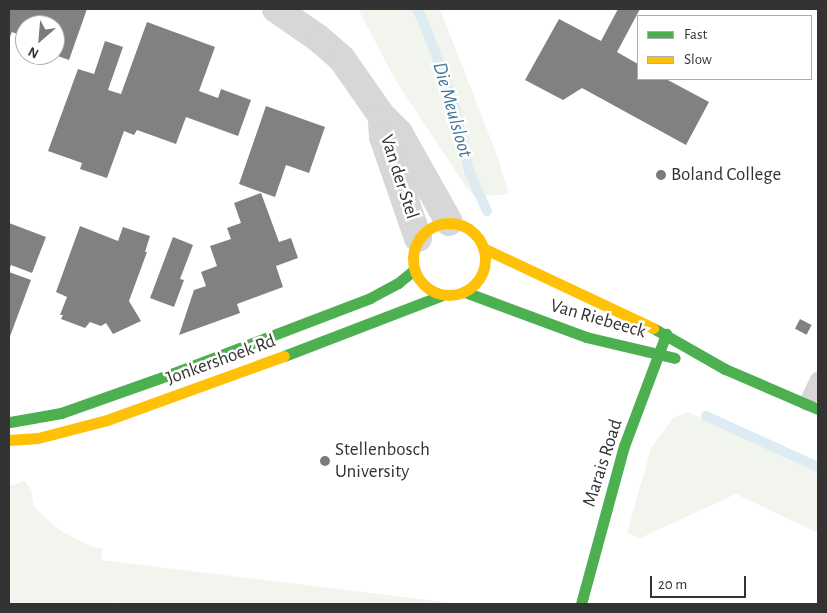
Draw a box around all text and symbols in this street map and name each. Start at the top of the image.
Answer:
north arrow [15,15,65,65]
legend [637,15,812,80]
text: Fast [684,27,707,42]
text: N [26,44,41,61]
text: Slow [684,52,712,67]
water label: Die Meulsloot [427,60,477,160]
street label: Van der Stel [375,132,423,222]
place label: Boland College [671,164,781,186]
marker: Boland College [655,169,667,181]
street label: Van Riebeeck [548,294,648,344]
street label: Jonkershoek Rd [163,330,279,390]
street label: Marais Road [578,416,628,510]
place label: Stellenbosch University [335,439,430,483]
marker: Stellenbosch University [319,455,331,467]
scale bar [652,566,748,598]
text: 20 m [658,577,687,592]

